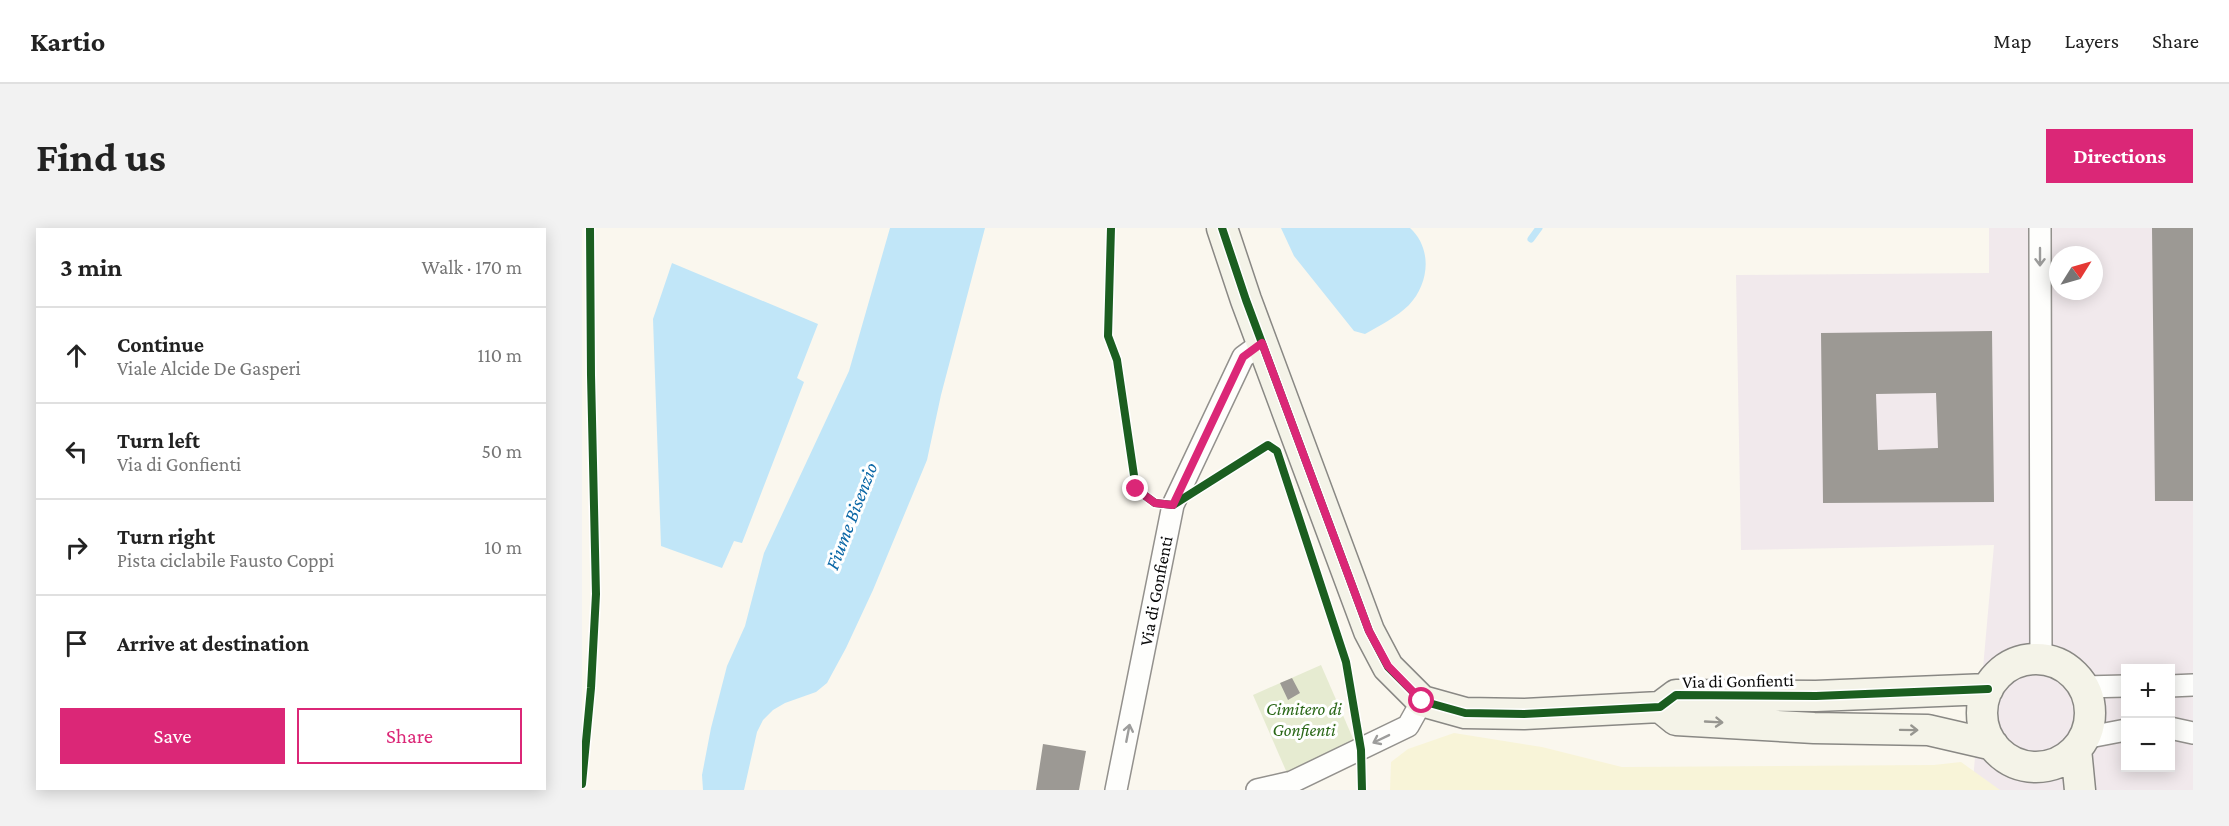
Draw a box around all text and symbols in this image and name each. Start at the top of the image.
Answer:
text: Kartio [30,26,105,57]
text: Map [1993,29,2032,53]
text: Layers [2065,29,2119,53]
text: Share [2152,29,2199,53]
button: Directions [2046,129,2193,183]
text: Find us [36,133,166,180]
north arrow [2049,246,2103,300]
one-way arrow [2034,247,2046,267]
text: 3 min [60,253,122,282]
text: Walk · 170 m [421,256,522,278]
text: Continue [117,332,204,357]
icon: ahead [60,339,93,372]
text: 110 m [478,344,522,366]
text: Viale Alcide De Gasperi [117,357,301,379]
text: Turn left [117,428,200,453]
icon: left [60,435,93,468]
text: 50 m [481,440,522,462]
text: Via di Gonfienti [117,453,241,475]
water label: Fiume Bisenzio [820,459,882,573]
route end [1122,475,1148,501]
text: Turn right [117,524,215,549]
icon: right [60,531,93,564]
street label: Via di Gonfienti [1136,534,1177,648]
text: 10 m [484,536,522,558]
text: Pista ciclabile Fausto Coppi [117,549,334,571]
icon: arrive [60,627,93,660]
text: Arrive at destination [117,631,309,656]
map controls [2121,664,2175,772]
button: + [2121,664,2175,718]
street label: Via di Gonfienti [1682,670,1794,692]
route start [1408,687,1434,713]
park label: Cimitero di Gonfienti [1266,699,1342,740]
button: Save [60,708,285,764]
button: Share [297,708,522,764]
one-way arrow [1704,717,1724,728]
button: − [2121,718,2175,772]
one-way arrow [1123,723,1134,743]
one-way arrow [1898,724,1918,735]
one-way arrow [1373,734,1391,746]

